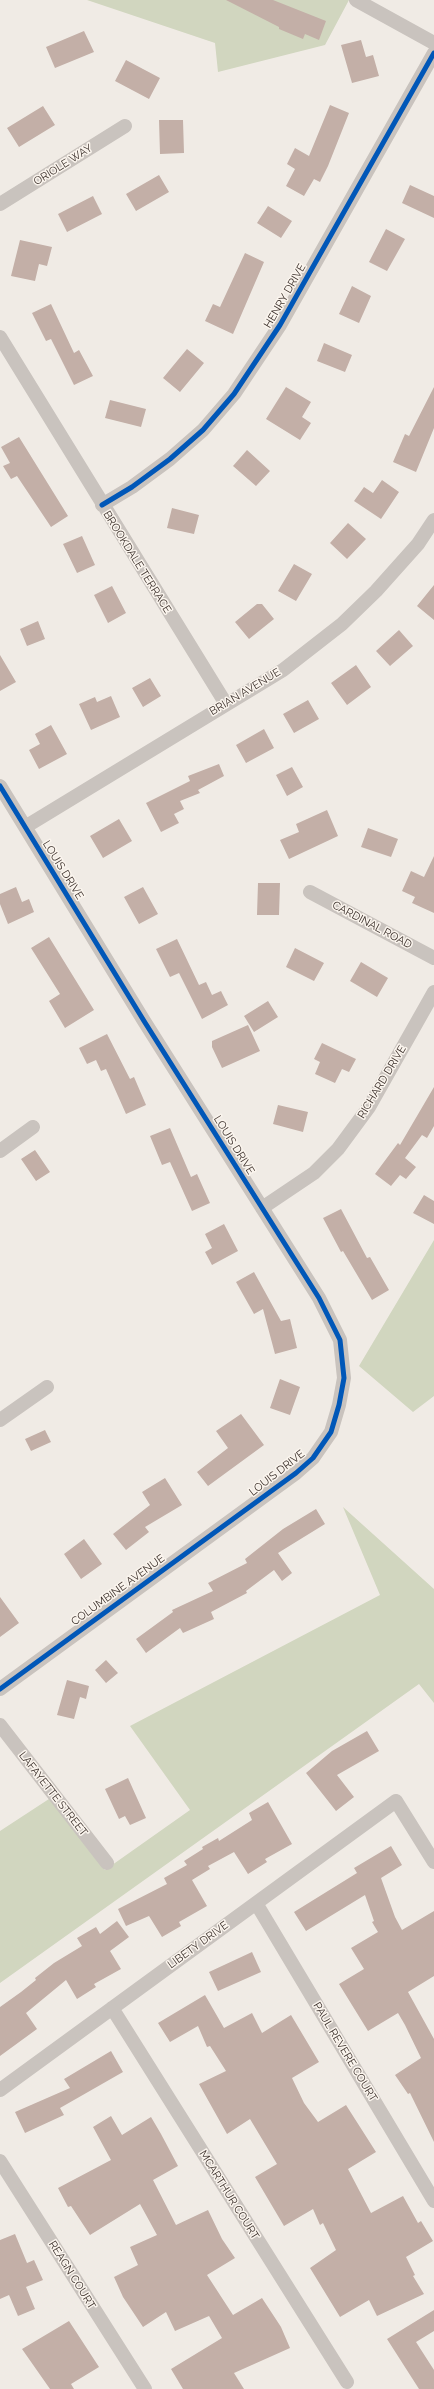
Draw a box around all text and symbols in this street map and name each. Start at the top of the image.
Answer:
street label: ORIOLE WAY [31,142,95,188]
street label: HENRY DRIVE [261,261,309,331]
street label: BROOKDALE TERRACE [100,508,174,616]
street label: BRIAN AVENUE [207,666,283,718]
street label: LOUIS DRIVE [40,838,86,902]
street label: CARDINAL ROAD [330,898,414,952]
street label: RICHARD DRIVE [355,1043,409,1121]
street label: LOUIS DRIVE [211,1113,257,1177]
street label: LOUIS DRIVE [247,1447,307,1499]
street label: COLUMBINE AVENUE [69,1552,167,1628]
street label: LAFAYETTE STREET [16,1749,90,1839]
street label: LIBETY DRIVE [165,1919,231,1971]
street label: PAUL REVERE COURT [310,2000,380,2104]
street label: MCARTHUR COURT [196,2148,262,2242]
street label: REAGN COURT [46,2238,98,2312]

